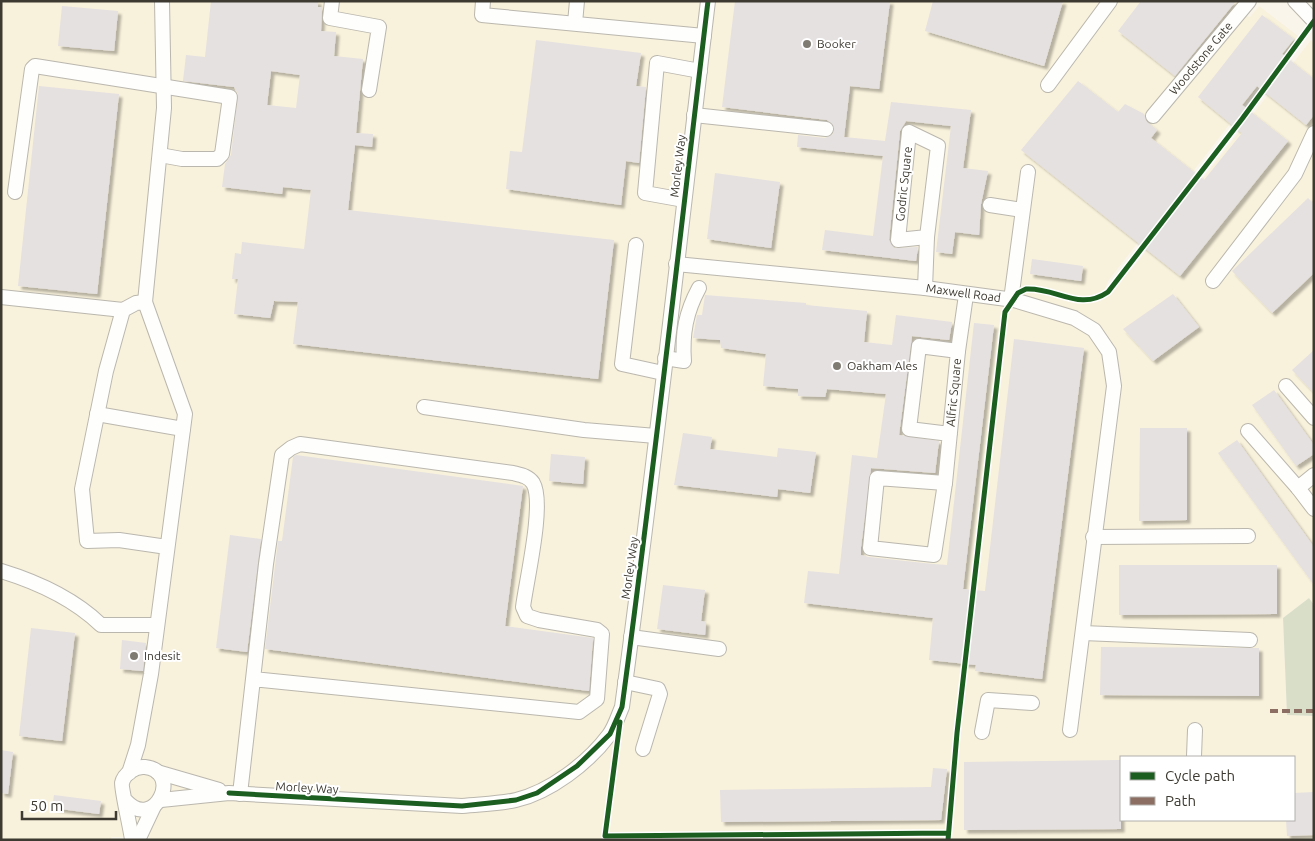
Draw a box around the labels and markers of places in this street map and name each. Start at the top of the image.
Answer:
place label: Booker [817,37,856,50]
marker: Booker [801,38,813,50]
place label: Oakham Ales [847,359,917,372]
marker: Oakham Ales [831,360,843,372]
place label: Indesit [144,649,181,662]
marker: Indesit [128,650,140,662]

